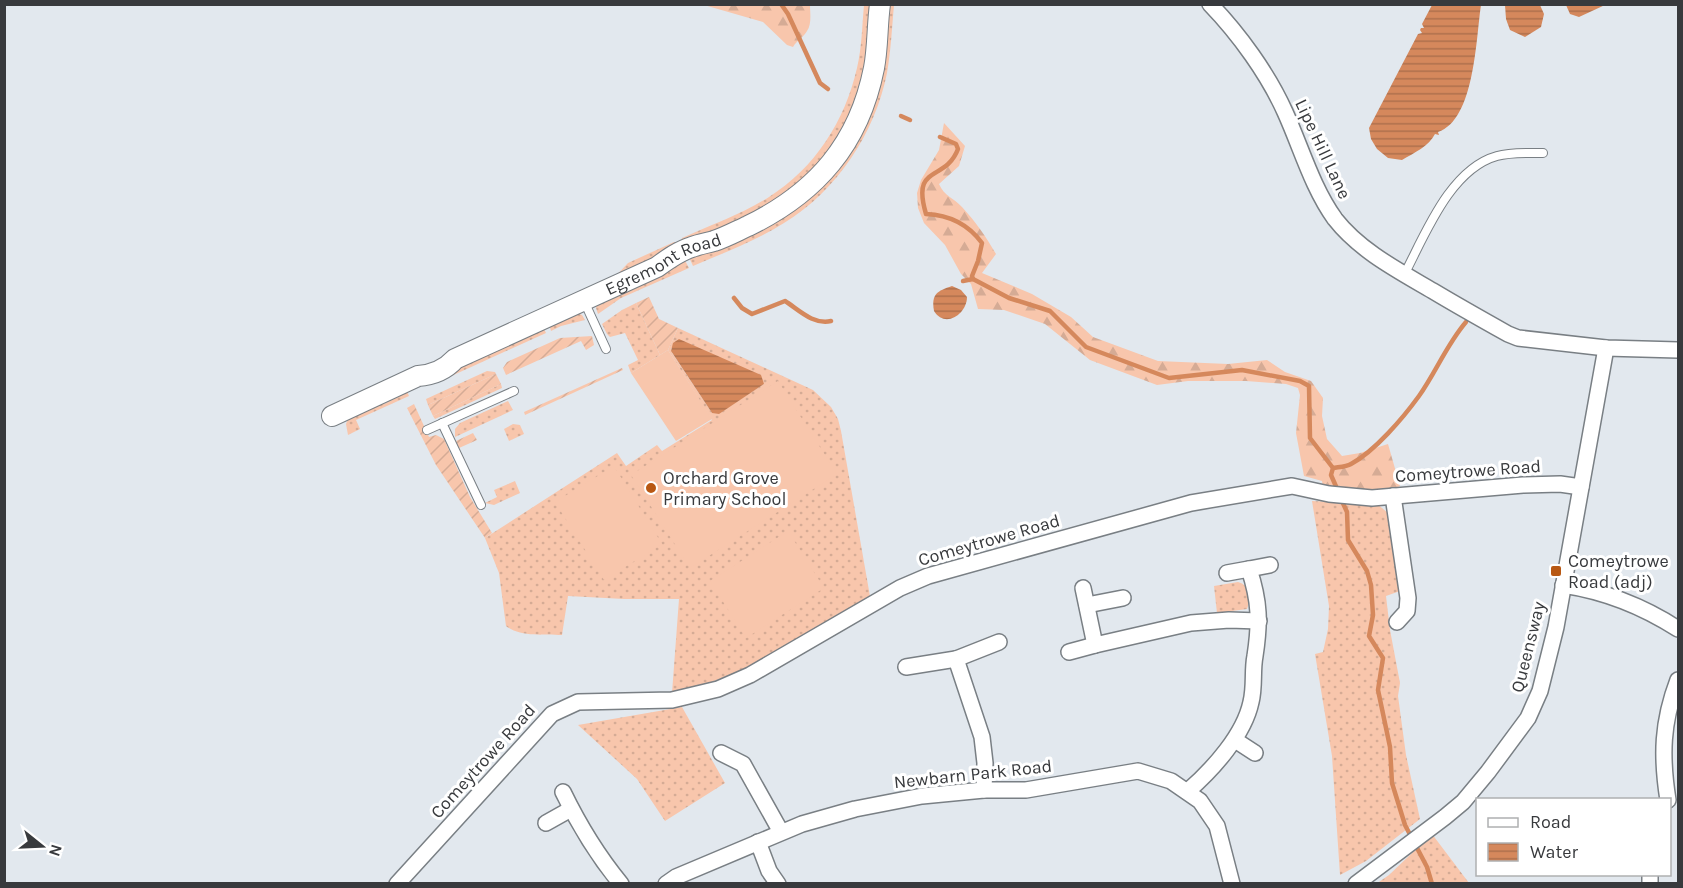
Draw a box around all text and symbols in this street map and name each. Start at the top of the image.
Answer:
street label: Lipe Hill Lane [1290,95,1356,203]
street label: Egremont Road [602,228,724,300]
street label: Comeytrowe Road [1394,455,1542,487]
place label: Orchard Grove Primary School [663,467,787,510]
marker: Orchard Grove Primary School [644,481,658,495]
street label: Comeytrowe Road [916,509,1062,571]
place label: Comeytrowe Road (adj) [1568,550,1669,593]
marker: Comeytrowe Road (adj) [1549,564,1563,578]
street label: Queensway [1506,599,1550,695]
street label: Comeytrowe Road [426,699,540,823]
street label: Newbarn Park Road [893,755,1053,793]
legend [1476,798,1671,876]
text: Road [1530,811,1571,833]
north arrow [12,816,72,876]
text: Water [1530,841,1578,863]
text: N [45,842,67,859]

